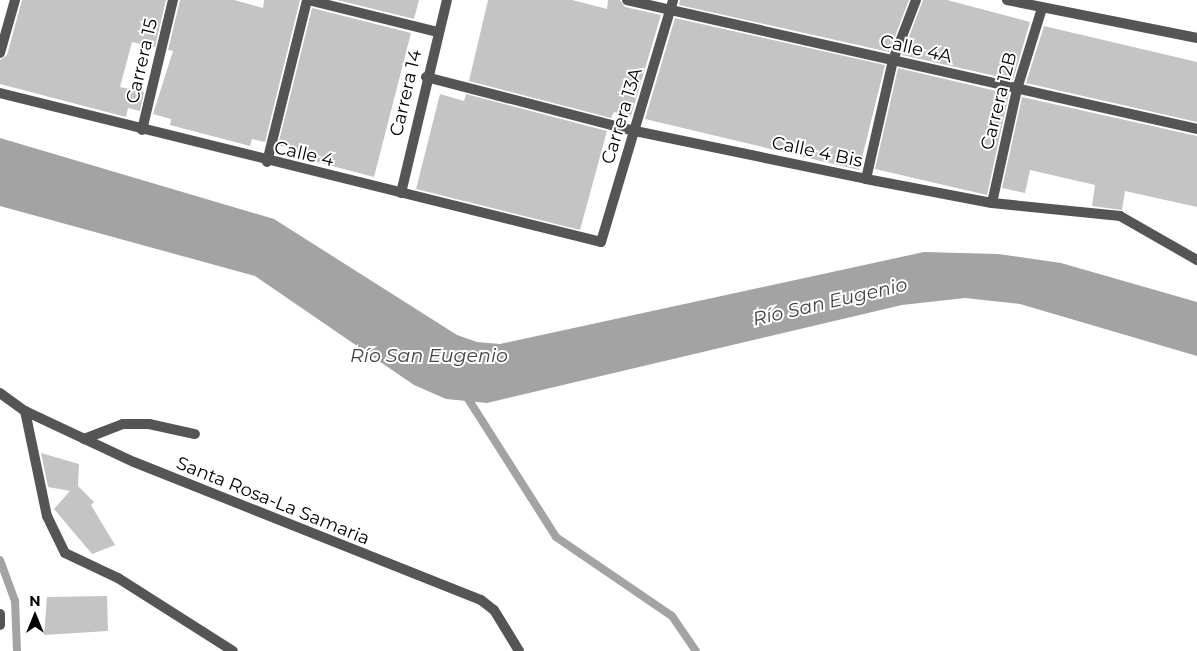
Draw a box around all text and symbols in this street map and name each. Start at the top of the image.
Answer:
street label: Carrera 15 [122,16,162,106]
street label: Calle 4A [878,30,954,68]
street label: Carrera 14 [386,48,426,138]
street label: Carrera 12B [976,50,1022,152]
street label: Carrera 13A [597,65,647,167]
street label: Calle 4 Bis [770,132,864,172]
street label: Calle 4 [272,137,336,171]
water label: Río San Eugenio [751,273,909,331]
water label: Río San Eugenio [350,345,508,367]
street label: Santa Rosa-La Samaria [173,452,373,550]
north arrow [10,591,60,641]
text: N [29,592,41,610]

